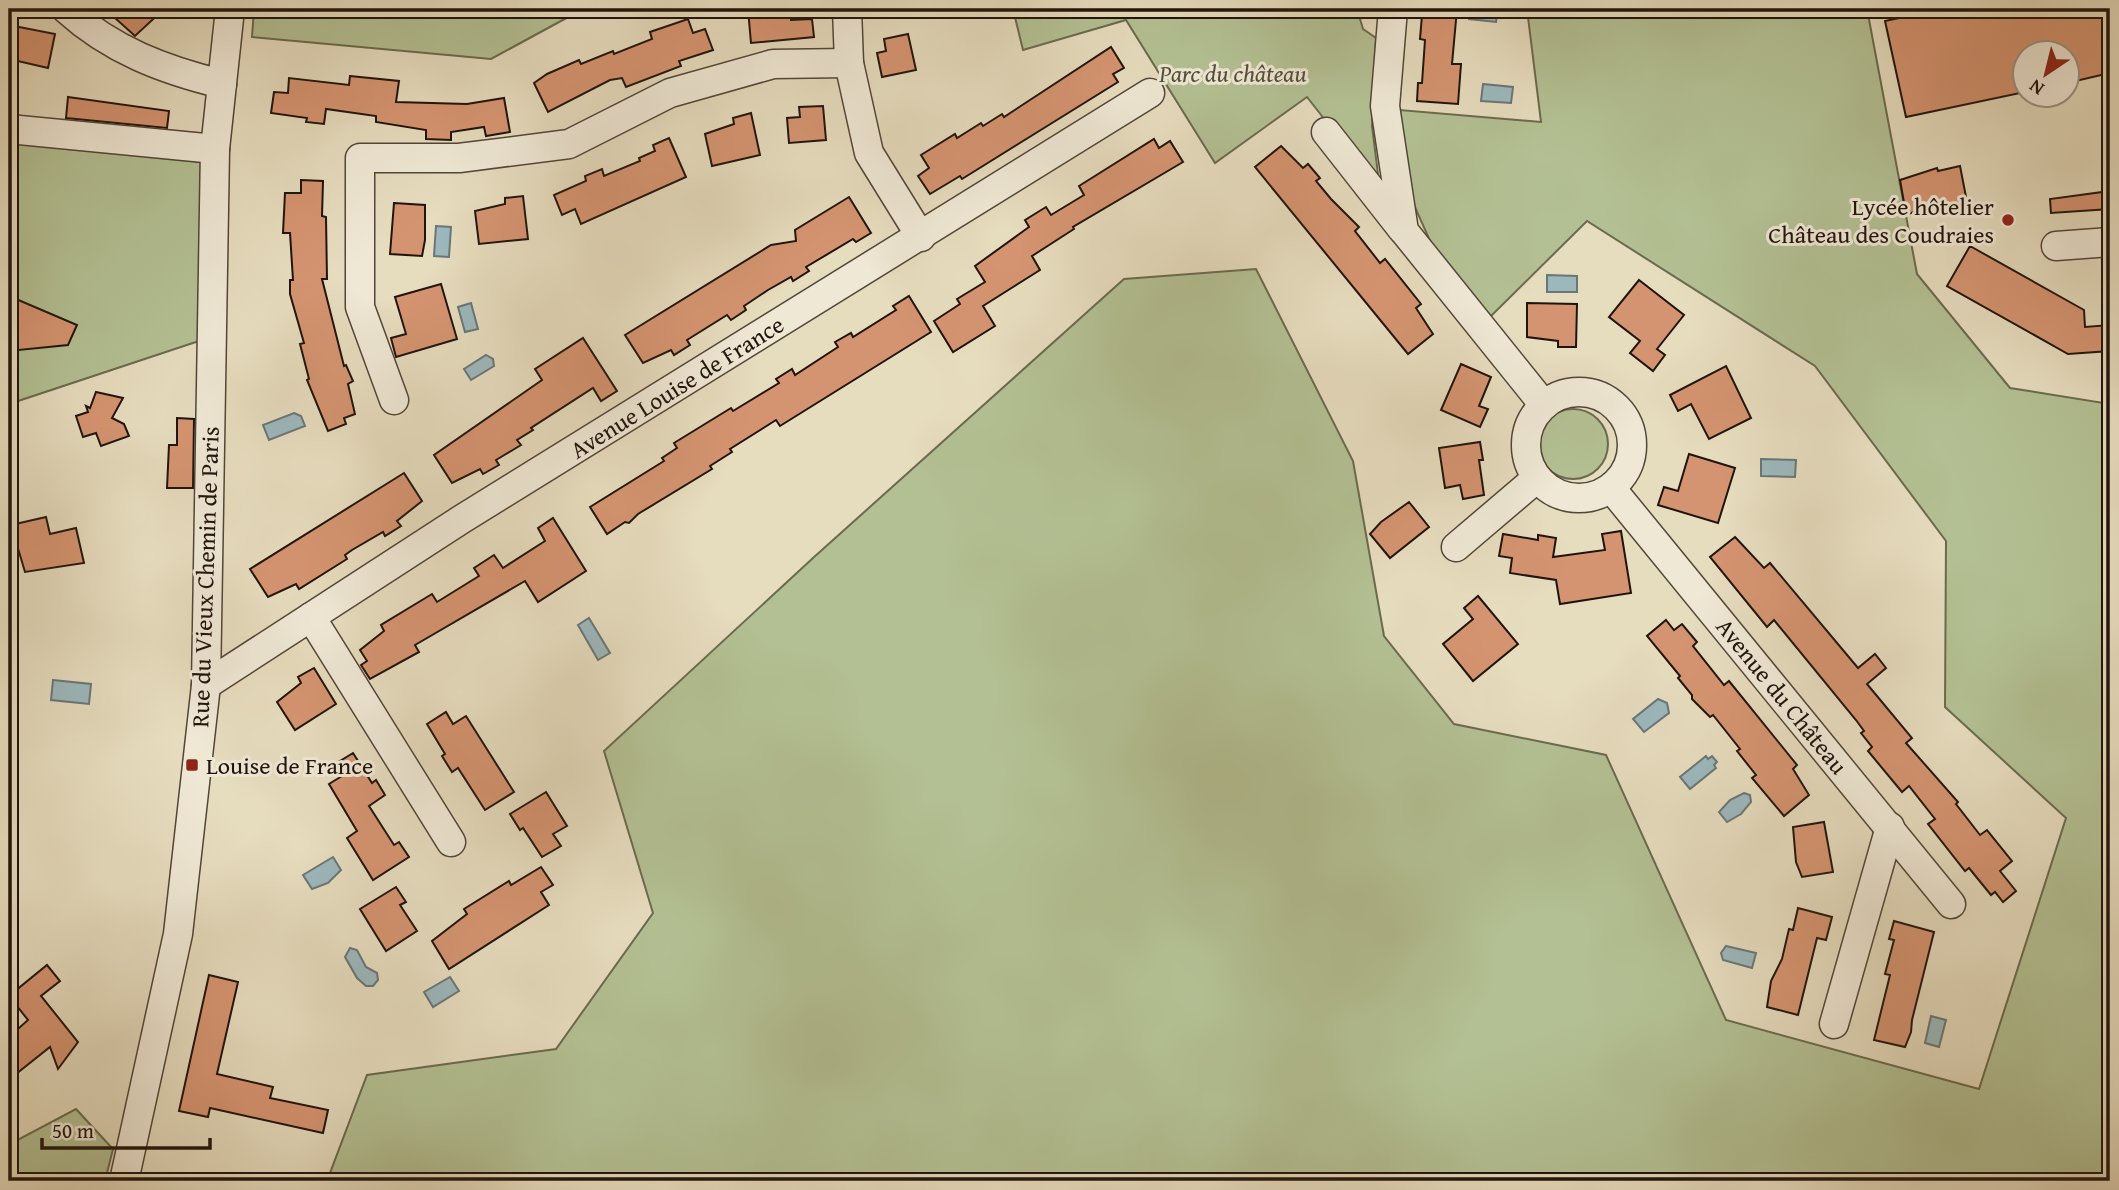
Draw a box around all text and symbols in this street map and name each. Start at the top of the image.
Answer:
north arrow [2010,38,2080,108]
park label: Parc du château [1158,56,1307,91]
text: N [2023,73,2049,103]
place label: Lycée hôtelier Château des Coudraies [1768,189,1994,252]
marker: Lycée hôtelier Château des Coudraies [2000,212,2016,228]
street label: Avenue Louise de France [563,307,791,467]
street label: Rue du Vieux Chemin de Paris [182,426,228,728]
street label: Avenue du Château [1708,610,1856,782]
place label: Louise de France [206,748,373,783]
marker: Louise de France [184,757,200,773]
scale bar [42,1106,210,1150]
text: 50 m [52,1115,94,1146]

